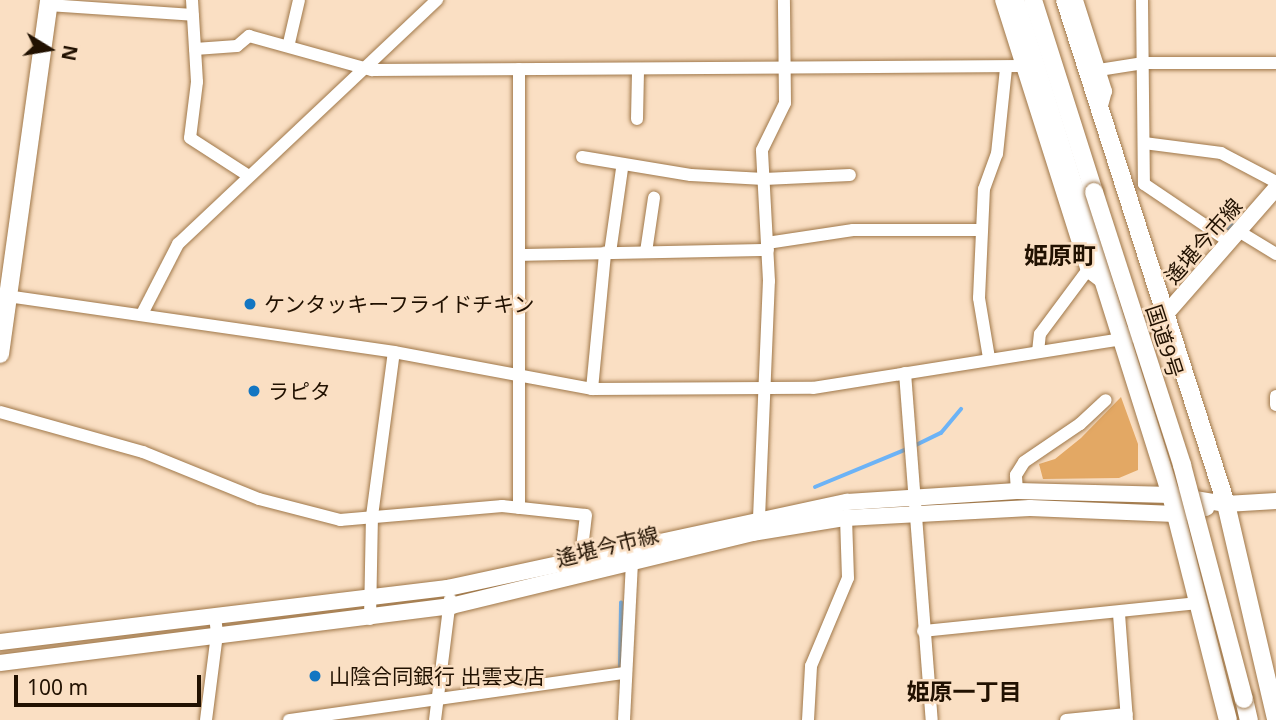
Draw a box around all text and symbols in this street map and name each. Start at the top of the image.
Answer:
north arrow [14,14,84,84]
text: N [55,43,84,63]
street label: 遙堪今市線 [1159,193,1247,289]
district label: 姫原町 [1024,241,1096,269]
place label: ケンタッキーフライドチキン [264,291,537,317]
marker: ケンタッキーフライドチキン [242,296,258,312]
street label: 国道9号 [1141,301,1189,381]
place label: ラピタ [268,378,331,404]
marker: ラピタ [246,383,262,399]
street label: 遙堪今市線 [553,521,661,571]
scale bar [18,660,205,704]
place label: 山陰合同銀行 出雲支店 [329,663,544,689]
marker: 山陰合同銀行 出雲支店 [307,668,323,684]
text: 100 m [27,673,88,701]
district label: 姫原一丁目 [907,677,1021,705]

